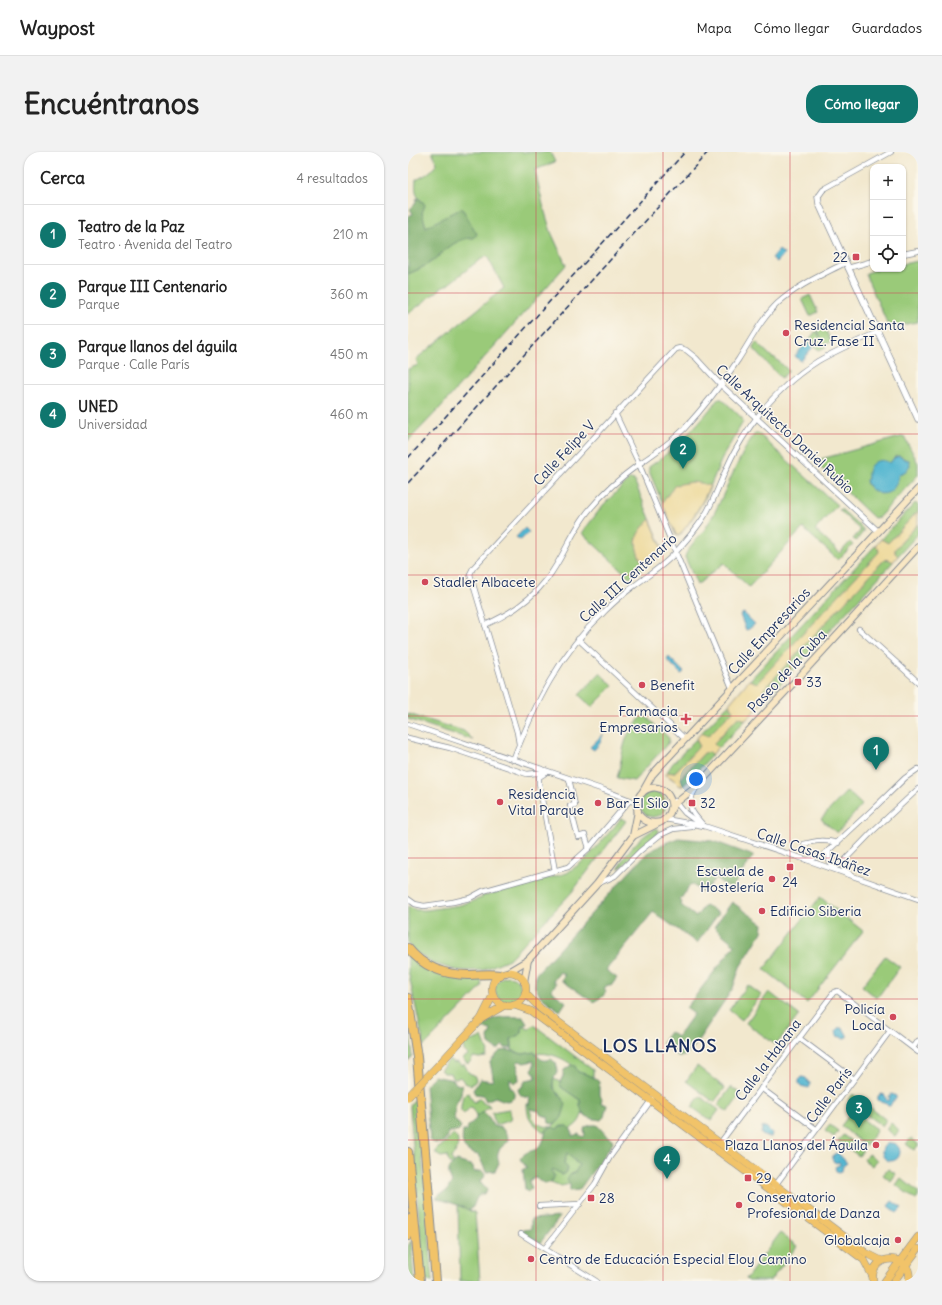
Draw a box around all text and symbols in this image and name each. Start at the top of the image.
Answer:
text: Waypost [20,16,95,40]
text: Mapa [697,19,732,37]
text: Cómo llegar [754,19,830,37]
text: Guardados [852,19,922,37]
button: Cómo llegar [806,85,918,123]
text: Encuéntranos [24,86,199,122]
map controls [870,164,906,272]
button: + [870,164,906,200]
text: Cerca [40,167,85,189]
text: 4 resultados [296,170,368,187]
button: − [870,200,906,236]
text: Teatro de la Paz [78,217,185,236]
text: 1 [50,226,56,243]
text: 210 m [333,226,368,243]
text: Teatro · Avenida del Teatro [78,236,232,253]
button: locate [870,236,906,272]
place label: 22 [833,248,848,266]
marker: 22 [851,252,861,262]
text: Parque III Centenario [78,277,227,296]
text: 2 [49,286,57,303]
text: 360 m [330,286,368,303]
text: Parque [78,296,120,313]
place label: Residencial Santa Cruz. Fase II [794,316,905,350]
marker: Residencial Santa Cruz. Fase II [781,328,791,338]
text: Parque llanos del águila [78,337,237,356]
text: 3 [49,346,57,363]
text: 450 m [330,346,368,363]
text: Parque · Calle París [78,356,190,373]
street label: Calle Arquitecto Daniel Rubio [712,360,858,498]
text: UNED [78,397,118,416]
text: 4 [49,406,57,423]
text: 460 m [330,406,368,423]
text: Universidad [78,416,147,433]
street label: Calle Felipe V [529,416,599,489]
pin: 2 [670,436,696,469]
street label: Calle III Centenario [575,529,681,627]
place label: Stadler Albacete [433,573,535,591]
marker: Stadler Albacete [420,577,430,587]
street label: Calle Empresarios [724,584,814,678]
street label: Paseo de la Cuba [744,626,830,716]
place label: 33 [806,673,822,691]
place label: Benefit [650,676,695,694]
marker: 33 [793,677,803,687]
marker: Benefit [637,680,647,690]
place label: Farmacia Empresarios [599,702,678,736]
marker: Farmacia Empresarios [681,714,691,724]
pin: 1 [863,737,889,770]
your location [686,769,706,789]
place label: Residencia Vital Parque [508,785,584,819]
place label: Bar El Silo [606,794,669,812]
place label: 32 [700,794,716,812]
marker: Residencia Vital Parque [495,797,505,807]
marker: Bar El Silo [593,798,603,808]
marker: 32 [687,798,697,808]
street label: Calle Casas Ibáñez [755,824,874,880]
place label: Escuela de Hostelería [696,862,764,896]
marker: 24 [785,862,795,872]
place label: 24 [782,873,798,891]
marker: Escuela de Hostelería [767,874,777,884]
place label: Edificio Siberia [770,902,862,920]
marker: Edificio Siberia [757,906,767,916]
place label: Policía Local [844,1000,885,1034]
marker: Policía Local [888,1012,898,1022]
street label: Calle la Habana [731,1015,805,1105]
district label: LOS LLANOS [603,1034,717,1057]
street label: Calle París [802,1063,856,1127]
pin: 3 [846,1095,872,1128]
place label: Plaza Llanos del Águila [725,1136,868,1154]
marker: Plaza Llanos del Águila [871,1140,881,1150]
pin: 4 [654,1146,680,1179]
place label: 29 [756,1169,772,1187]
marker: 29 [743,1173,753,1183]
place label: Conservatorio Profesional de Danza [747,1188,880,1222]
place label: 28 [599,1189,615,1207]
marker: 28 [586,1193,596,1203]
marker: Conservatorio Profesional de Danza [734,1200,744,1210]
place label: Globalcaja [824,1231,890,1249]
marker: Globalcaja [893,1235,903,1245]
place label: Centro de Educación Especial Eloy Camino [539,1250,807,1268]
marker: Centro de Educación Especial Eloy Camino [526,1254,536,1264]

